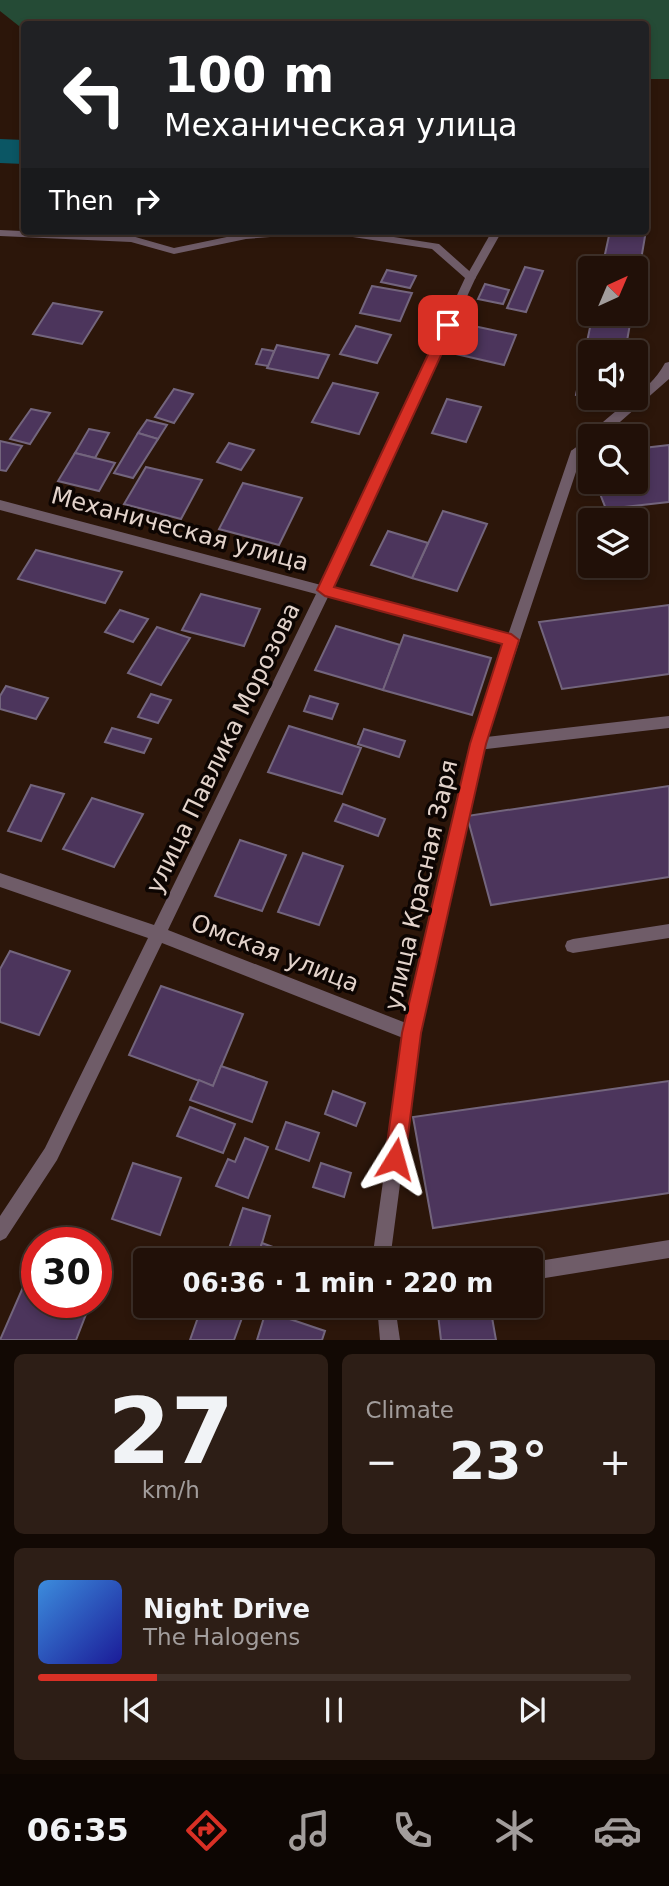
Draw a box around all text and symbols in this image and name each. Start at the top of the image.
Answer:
text: 100 m [164,47,334,104]
icon: left [49,49,140,140]
text: Механическая улица [164,106,518,144]
icon: right [128,182,166,220]
text: Then [49,186,114,216]
north arrow [578,256,648,326]
map controls [578,256,648,578]
pin [418,295,478,355]
icon: arrive [429,306,467,344]
button: sound [578,340,648,410]
button: search [578,424,648,494]
street label: Механическая улица [48,481,312,577]
button: layers [578,508,648,578]
street label: улица Павлика Морозова [140,598,306,898]
street label: улица Красная Заря [379,757,463,1013]
street label: Омская улица [187,908,363,998]
position arrow [358,1122,432,1196]
speed limit sign: 30 [21,1227,112,1318]
text: 06:36 · 1 min · 220 m [183,1268,493,1298]
text: 27 [107,1379,234,1484]
text: Climate [366,1397,454,1423]
text: 23° [449,1431,547,1491]
text: − [366,1440,397,1484]
text: + [599,1440,631,1484]
text: km/h [142,1477,200,1503]
text: Night Drive [143,1594,310,1624]
text: The Halogens [143,1624,300,1650]
icon: previous [118,1691,156,1729]
icon: pause [315,1691,353,1729]
icon: next [513,1691,551,1729]
icon: directions [182,1806,231,1855]
icon: music [285,1806,334,1855]
icon: phone [388,1806,437,1855]
icon: climate [490,1806,539,1855]
icon: car [593,1806,642,1855]
text: 06:35 [27,1811,129,1849]

